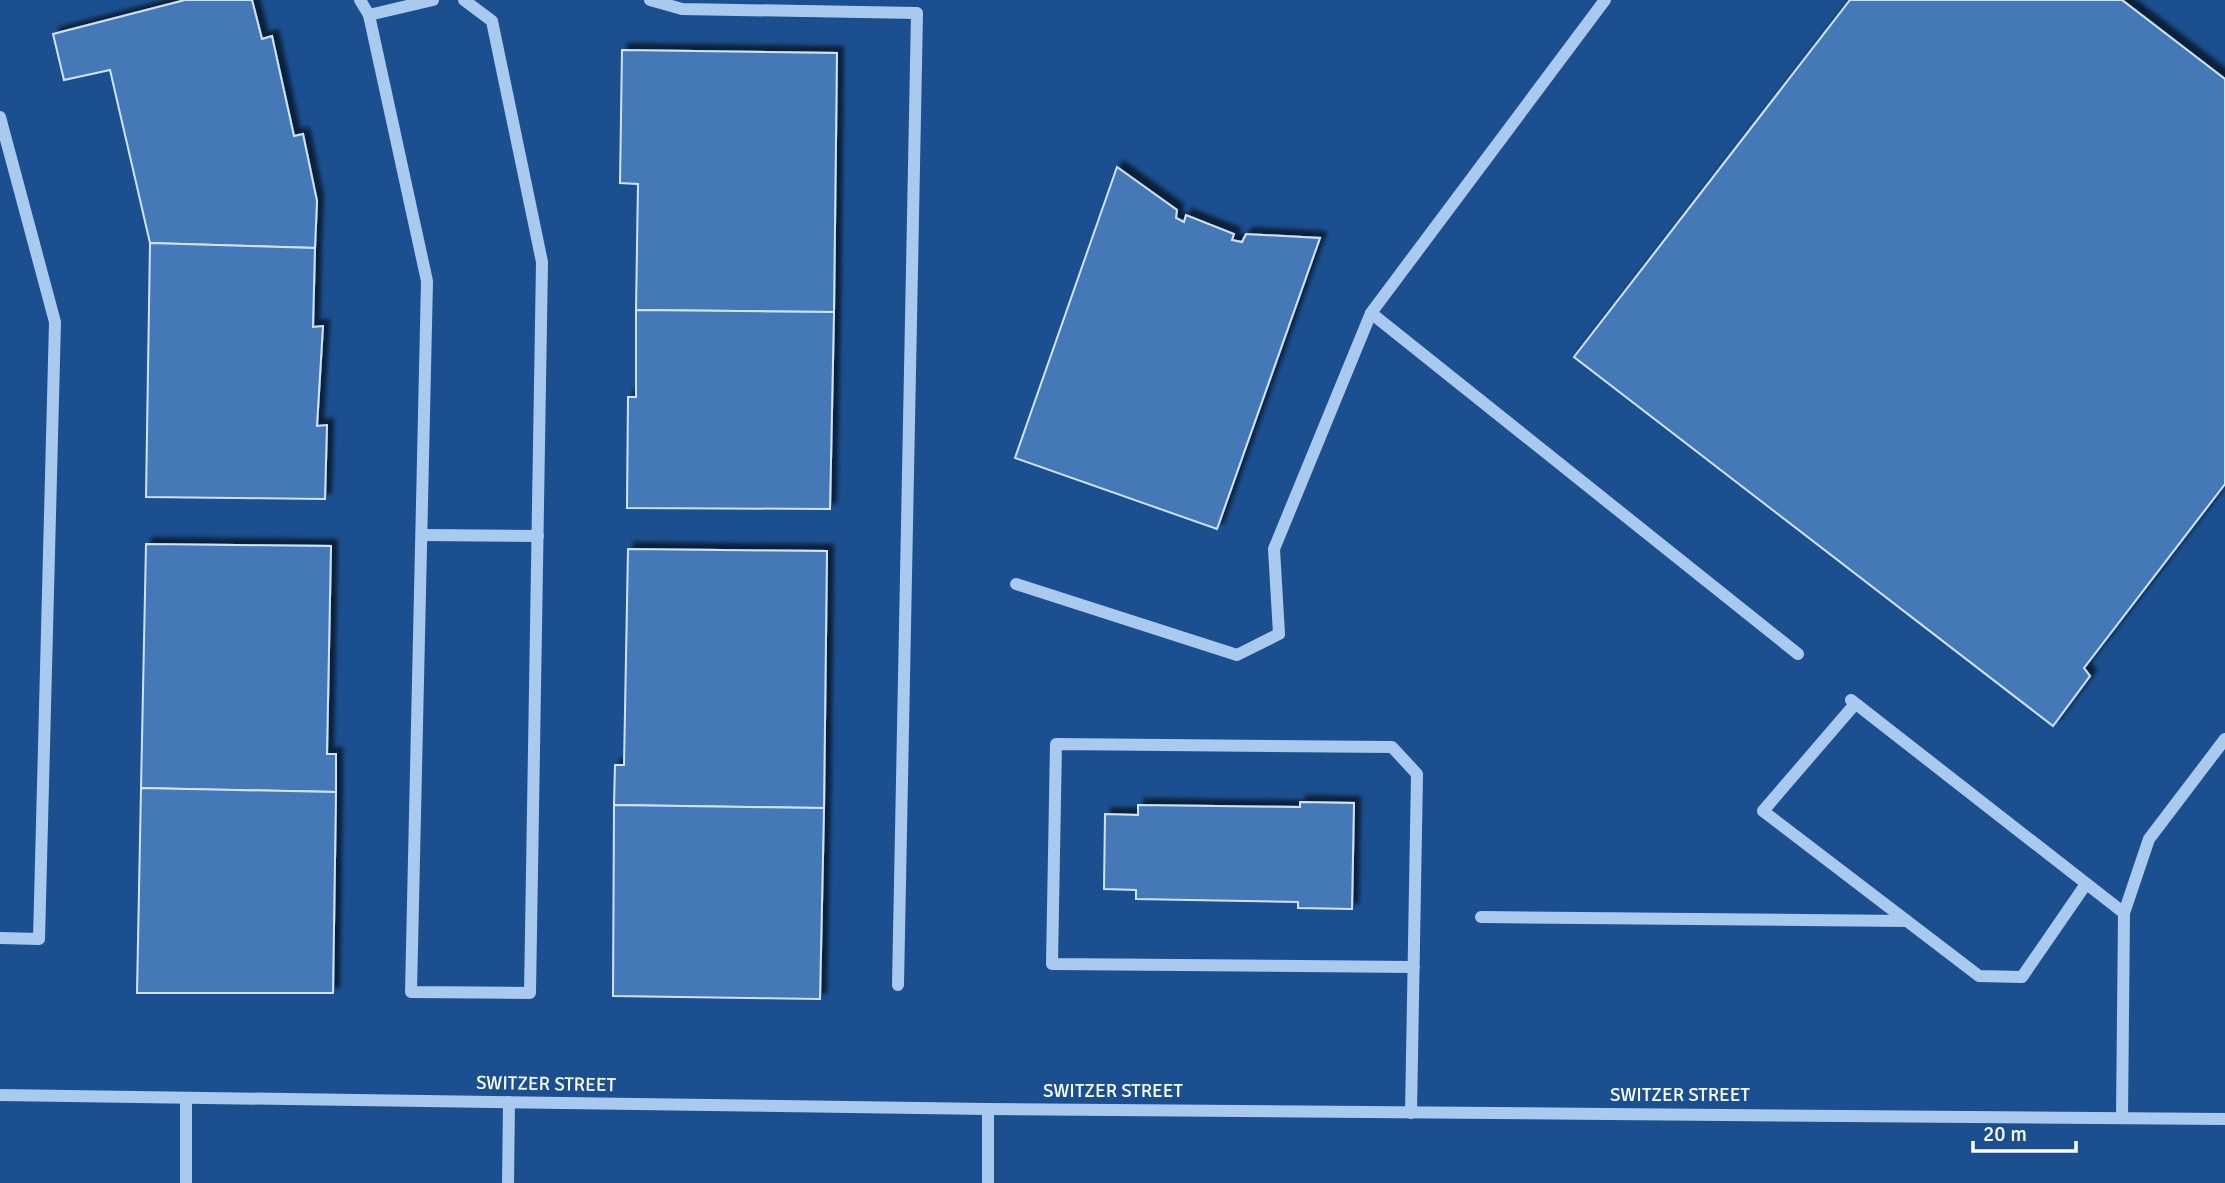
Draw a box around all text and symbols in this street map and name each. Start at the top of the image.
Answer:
street label: SWITZER STREET [476,1071,617,1097]
street label: SWITZER STREET [1043,1079,1184,1103]
street label: SWITZER STREET [1610,1083,1751,1107]
scale bar [1973,1110,2076,1154]
text: 20 m [1983,1121,2027,1147]

